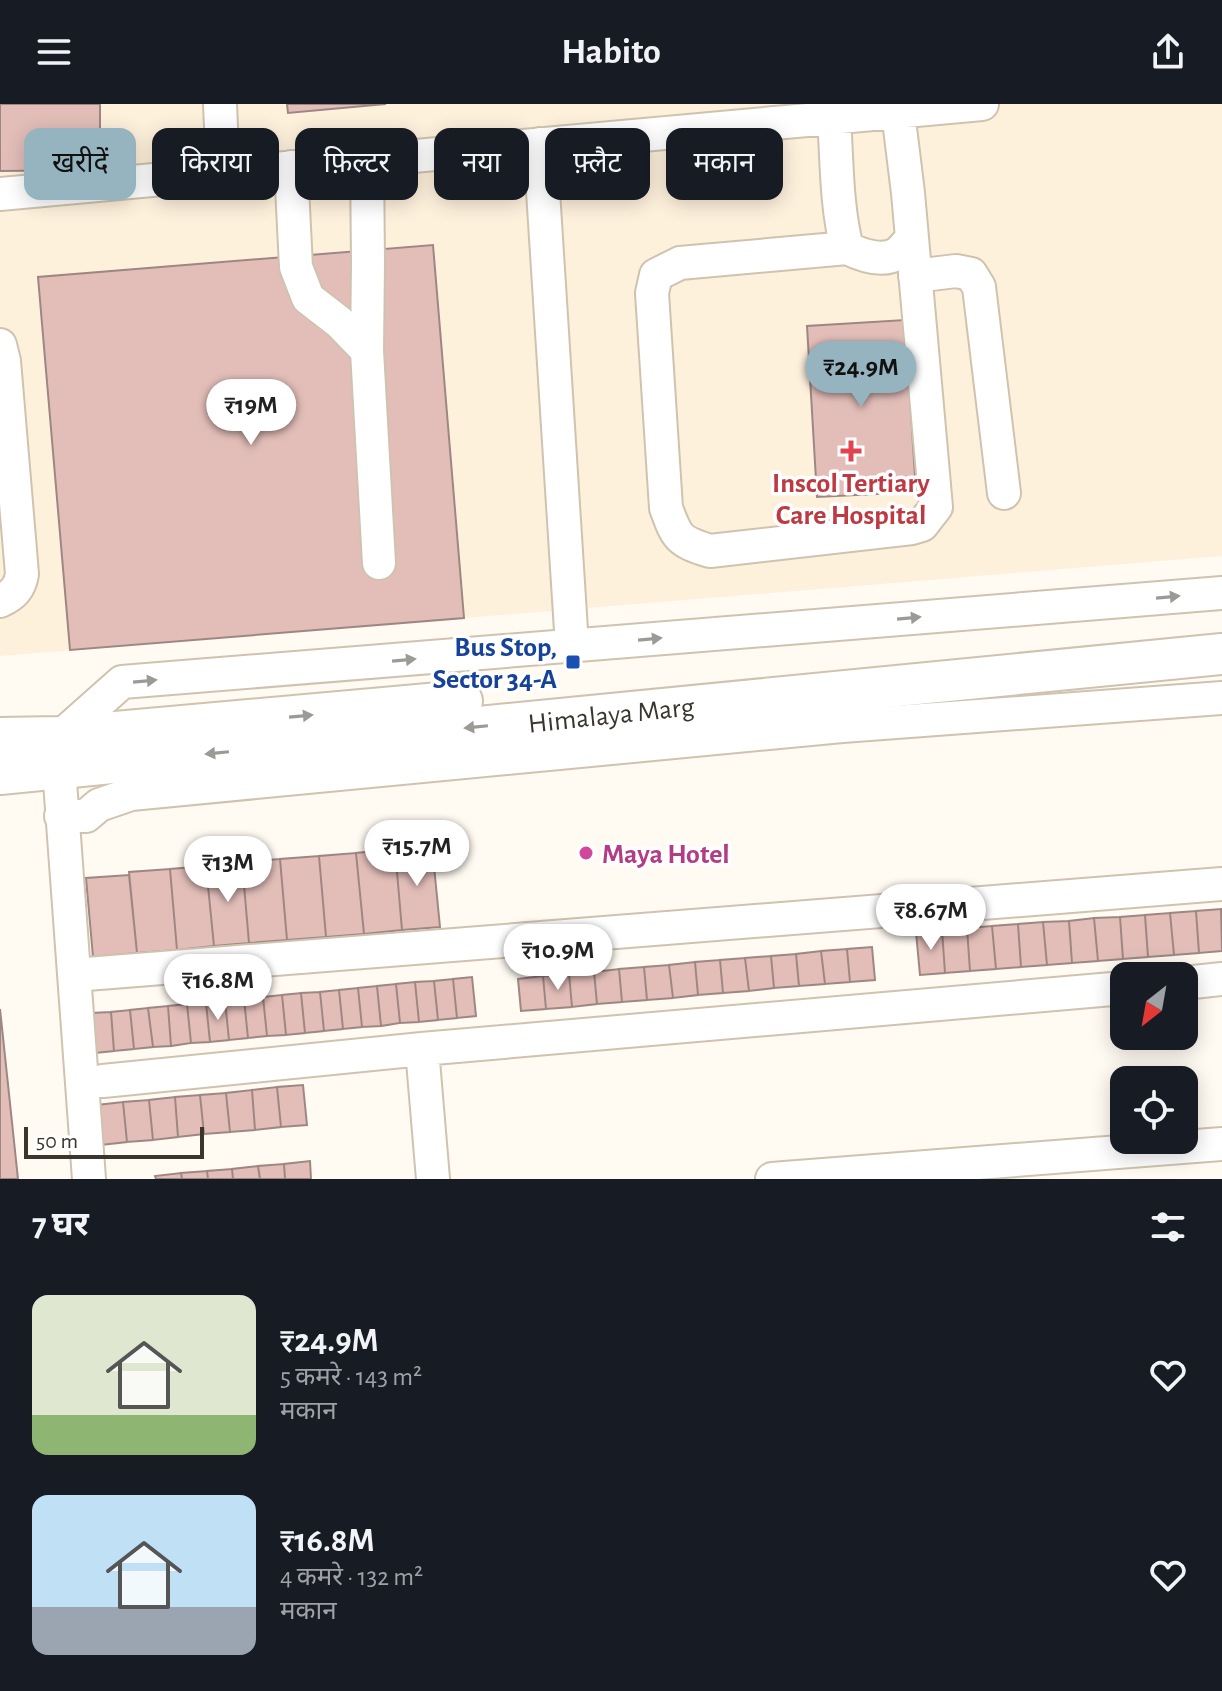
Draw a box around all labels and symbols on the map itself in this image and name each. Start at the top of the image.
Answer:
pin: ₹24.9M [796,341,926,409]
pin: ₹19M [204,379,298,447]
marker: Inscol Tertiary Care Hospital [840,440,862,462]
place label: Inscol Tertiary Care Hospital [772,470,930,530]
one-way arrow [1156,590,1181,603]
one-way arrow [897,611,922,624]
one-way arrow [638,633,663,646]
place label: Bus Stop, Sector 34-A [432,634,557,694]
one-way arrow [392,653,417,666]
marker: Bus Stop, Sector 34-A [564,653,582,671]
one-way arrow [133,674,158,687]
street label: Himalaya Marg [527,693,696,739]
one-way arrow [289,709,314,722]
one-way arrow [463,721,488,734]
one-way arrow [204,747,229,760]
pin: ₹15.7M [352,820,482,888]
pin: ₹13M [181,836,275,904]
place label: Maya Hotel [602,841,730,869]
marker: Maya Hotel [577,844,595,862]
pin: ₹8.67M [866,884,996,952]
pin: ₹10.9M [493,924,623,992]
pin: ₹16.8M [153,954,283,1022]
north arrow [1110,962,1198,1050]
scale bar [24,1123,204,1159]

